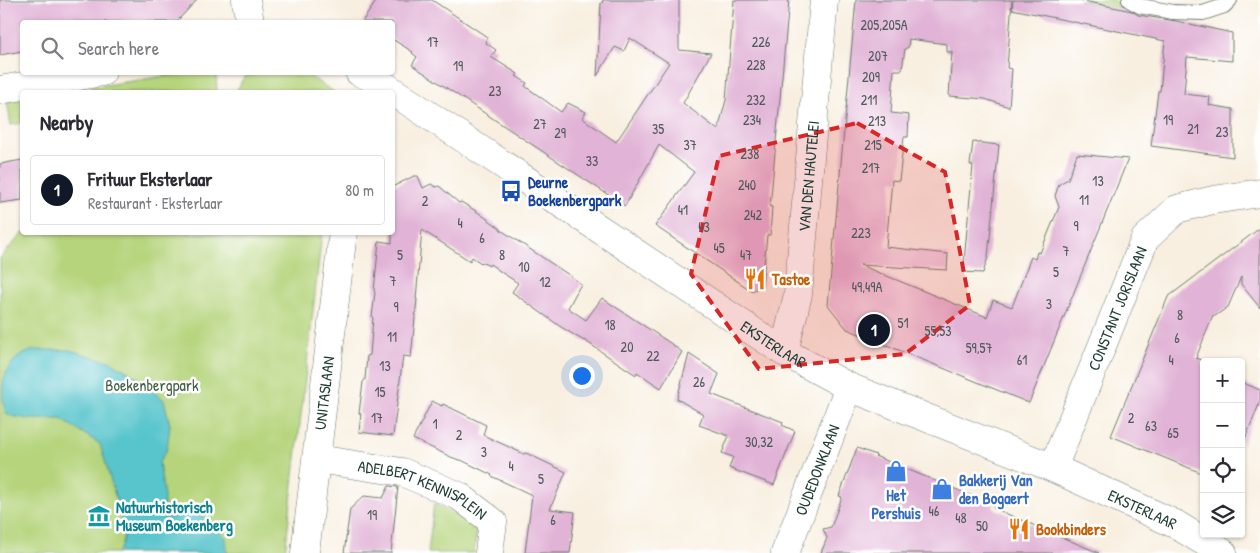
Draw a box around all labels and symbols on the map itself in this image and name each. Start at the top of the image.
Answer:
house number: 205,205A [860,15,908,34]
house number: 17 [427,32,439,51]
house number: 226 [752,32,771,51]
house number: 207 [868,46,888,65]
house number: 228 [746,55,766,74]
house number: 19 [453,56,463,75]
house number: 209 [862,67,880,86]
house number: 23 [489,81,501,100]
house number: 232 [746,90,766,109]
house number: 211 [861,90,877,109]
house number: 234 [743,110,761,129]
house number: 19 [1163,110,1173,129]
house number: 213 [868,111,886,130]
house number: 27 [533,114,547,133]
house number: 35 [652,119,664,138]
house number: 21 [1187,119,1199,138]
street label: VAN DEN HAUTELEI [793,120,824,233]
house number: 23 [1216,122,1228,141]
house number: 29 [554,123,566,142]
house number: 37 [683,135,697,154]
house number: 215 [864,135,882,154]
house number: 238 [741,144,759,163]
house number: 33 [586,151,598,170]
house number: 217 [862,158,880,177]
place label: Deurne Boekenbergpark [528,171,622,212]
house number: 13 [1092,171,1104,190]
house number: 240 [738,175,756,194]
bus stop icon: Deurne Boekenbergpark [498,178,524,204]
house number: 11 [1079,190,1089,209]
house number: 2 [422,191,429,210]
house number: 41 [678,200,688,219]
house number: 242 [744,205,763,224]
house number: 4 [457,213,463,232]
house number: 9 [1073,216,1079,235]
house number: 43 [698,217,710,236]
house number: 223 [851,223,871,242]
house number: 6 [479,228,485,247]
house number: 45 [713,238,725,257]
house number: 7 [1063,241,1070,260]
street label: CONSTANT JORISLAAN [1082,243,1152,374]
house number: 5 [397,245,403,264]
house number: 8 [499,245,505,264]
house number: 47 [740,245,752,264]
house number: 10 [518,257,530,276]
house number: 5 [1053,262,1059,281]
restaurant icon: Tastoe [742,266,768,292]
place label: Tastoe [771,268,811,290]
house number: 7 [390,271,397,290]
house number: 12 [539,272,551,291]
house number: 49,49A [852,277,882,296]
house number: 3 [1046,294,1052,313]
house number: 9 [393,297,399,316]
house number: 8 [1177,305,1183,324]
pin: 1 [858,311,890,349]
house number: 51 [897,313,909,332]
house number: 18 [604,315,616,334]
street label: EKSTERLAAR [736,315,810,373]
house number: 55,53 [925,321,951,340]
house number: 11 [387,327,397,346]
house number: 6 [1174,328,1180,347]
house number: 20 [621,337,633,356]
house number: 59,57 [966,338,992,357]
house number: 22 [646,346,660,365]
house number: 61 [1017,350,1027,369]
house number: 4 [1168,350,1174,369]
street label: UNITASLAAN [309,355,339,431]
house number: 13 [379,356,391,375]
your location [569,363,595,389]
house number: 26 [693,372,705,391]
park label: Boekenbergpark [105,374,199,396]
house number: 15 [374,382,386,401]
house number: 17 [371,408,383,427]
house number: 2 [1128,408,1135,427]
house number: 1 [432,414,438,433]
house number: 63 [1145,416,1157,435]
street label: OUDEDONKLAAN [790,421,845,519]
house number: 65 [1167,423,1179,442]
house number: 2 [456,425,463,444]
house number: 30,32 [745,432,774,451]
house number: 3 [481,442,487,461]
street label: ADELBERT KENNISPLEIN [356,454,492,524]
house number: 4 [508,456,514,475]
shop icon: Het Pershuis [883,458,909,484]
house number: 5 [538,469,544,488]
place label: Bakkerij Van den Bogaert [959,469,1033,510]
shop icon: Bakkerij Van den Bogaert [929,476,955,502]
place label: Het Pershuis [871,484,921,524]
street label: EKSTERLAAR [1105,484,1181,534]
place label: Natuurhistorisch Museum Boekenberg [116,496,233,537]
house number: 46 [929,501,940,520]
museum icon: Natuurhistorisch Museum Boekenberg [86,503,112,529]
house number: 19 [367,505,377,524]
house number: 48 [955,508,967,527]
house number: 6 [550,510,556,529]
house number: 50 [976,516,988,535]
restaurant icon: Bookbinders [1006,516,1032,542]
place label: Bookbinders [1036,518,1107,540]

